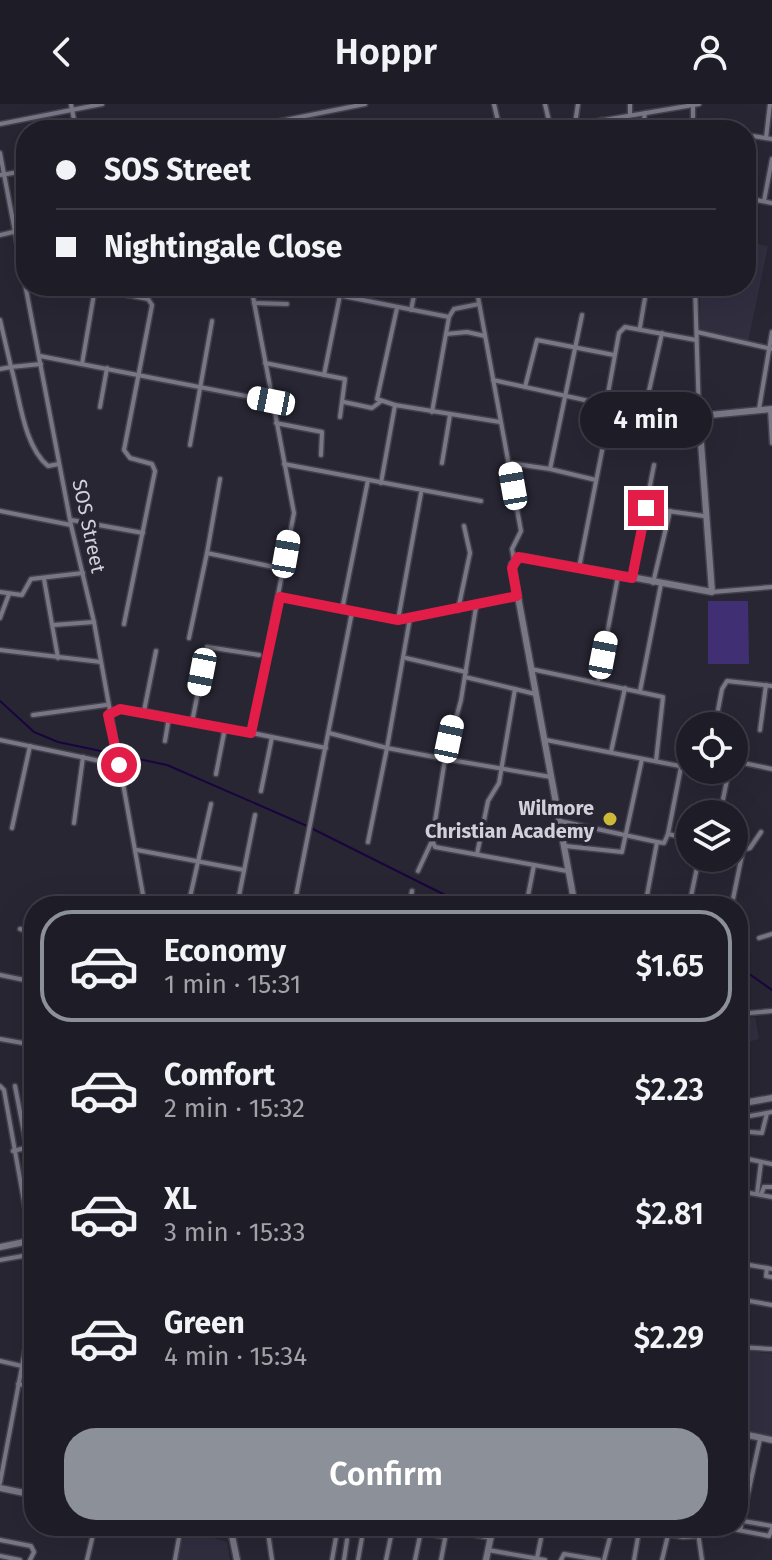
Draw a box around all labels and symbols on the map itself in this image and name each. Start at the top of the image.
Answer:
car [245,385,297,417]
callout: 4 min [580,392,712,448]
car [497,460,529,512]
street label: SOS Street [67,477,111,576]
route end [628,490,664,526]
car [270,528,302,580]
car [587,629,619,681]
car [186,646,218,698]
car [432,713,466,765]
route start [101,747,137,783]
place label: Wilmore Christian Academy [425,796,595,843]
marker: Wilmore Christian Academy [601,810,619,828]

